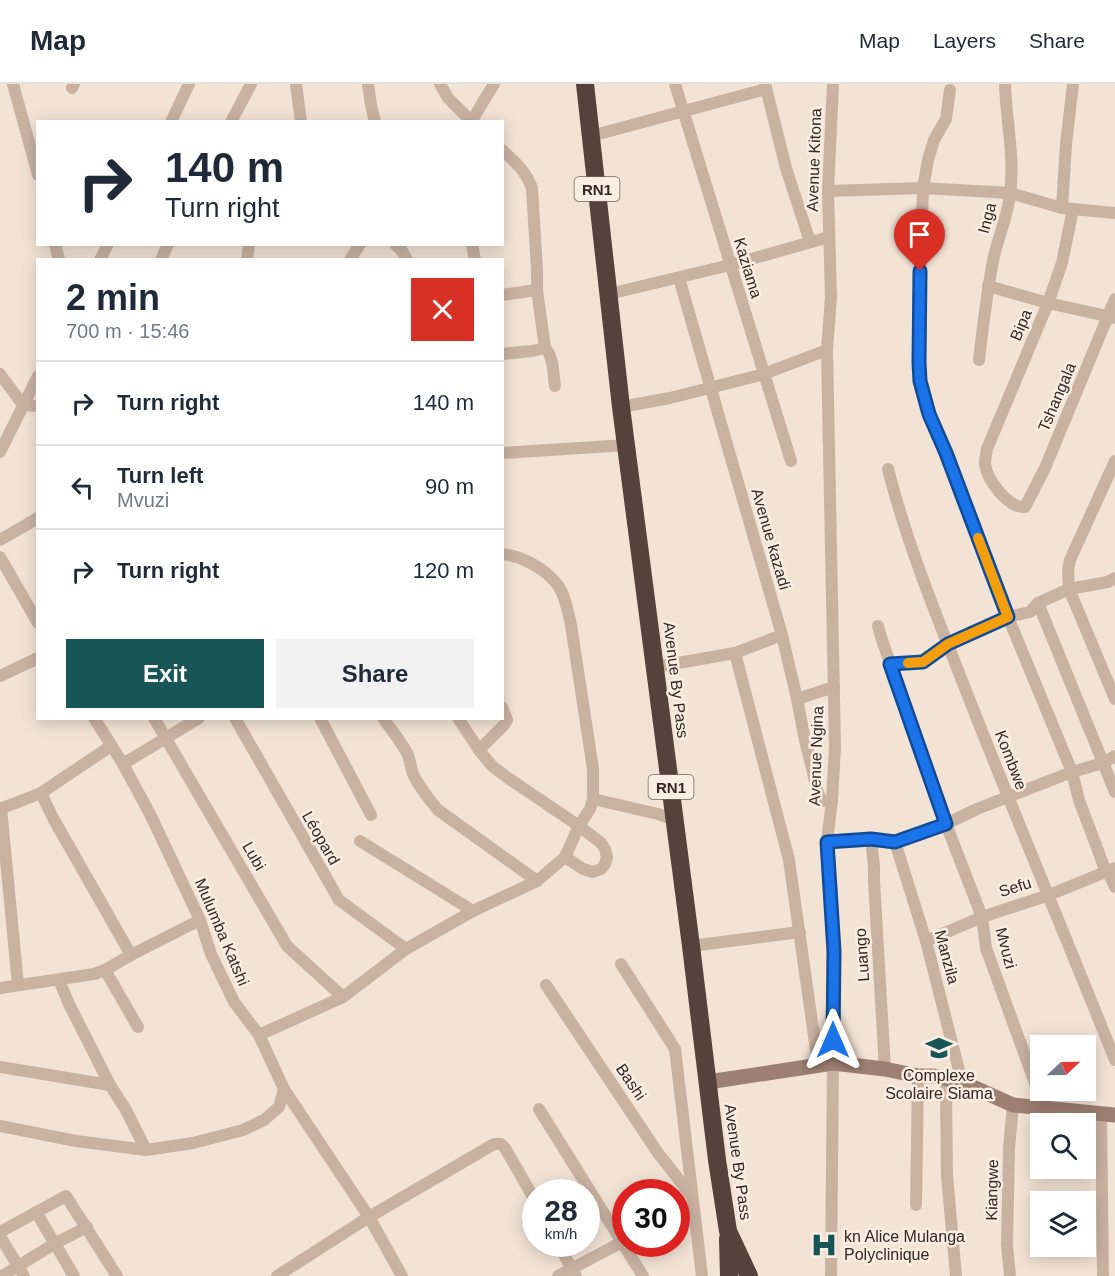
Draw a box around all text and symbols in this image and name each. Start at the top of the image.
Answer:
text: Map [30,25,86,56]
text: Map [859,29,900,52]
text: Layers [933,29,996,52]
text: Share [1029,29,1085,52]
street label: Avenue Kitona [804,108,824,212]
icon: right [66,144,144,222]
text: 140 m [165,144,284,191]
road number: RN1 [574,177,620,201]
text: Turn right [165,193,280,223]
street label: Inga [975,201,999,235]
pin [894,209,945,271]
icon: arrive [903,218,936,251]
street label: Kaziama [731,236,765,300]
text: 2 min [66,277,160,318]
button: close [411,278,474,341]
street label: Bipa [1007,307,1035,343]
text: 700 m · 15:46 [66,320,189,342]
street label: Tshangala [1035,360,1079,434]
icon: right [66,387,99,420]
text: Turn right [117,390,219,415]
text: 140 m [413,390,474,415]
text: Turn left [117,463,203,488]
icon: left [66,471,99,504]
text: 90 m [425,474,474,499]
street label: Avenue kazadi [748,486,794,592]
text: Mvuzi [117,489,169,511]
icon: right [66,555,99,588]
text: Turn right [117,558,219,583]
text: 120 m [413,558,474,583]
street label: Avenue By Pass [660,621,692,739]
button: Exit [66,639,264,708]
button: Share [276,639,474,708]
street label: Avenue Ngina [806,706,826,806]
street label: Kombwe [992,728,1030,792]
road number: RN1 [648,775,694,799]
street label: Léopard [299,808,343,868]
street label: Lubi [239,839,269,873]
street label: Sefu [997,874,1033,900]
street label: Mulumba Katshi [192,876,252,988]
street label: Mvuzi [992,926,1020,970]
street label: Luango [852,928,872,982]
street label: Manzila [932,928,962,986]
position arrow [801,1008,865,1072]
school or university icon: Complexe Scolaire Siama [924,1033,954,1063]
north arrow [1030,1035,1096,1101]
map controls [1030,1035,1096,1257]
street label: Bashi [613,1061,649,1103]
place label: Complexe Scolaire Siama [885,1067,993,1102]
street label: Avenue By Pass [721,1103,755,1221]
button: search [1030,1113,1096,1179]
street label: Kiangwe [983,1159,1001,1221]
speed limit sign: 30 [612,1179,690,1257]
button: layers [1030,1191,1096,1257]
text: 28 [544,1194,578,1227]
text: km/h [545,1225,577,1242]
place label: kn Alice Mulanga Polyclinique [844,1228,965,1263]
hospital icon: kn Alice Mulanga Polyclinique [809,1230,839,1260]

